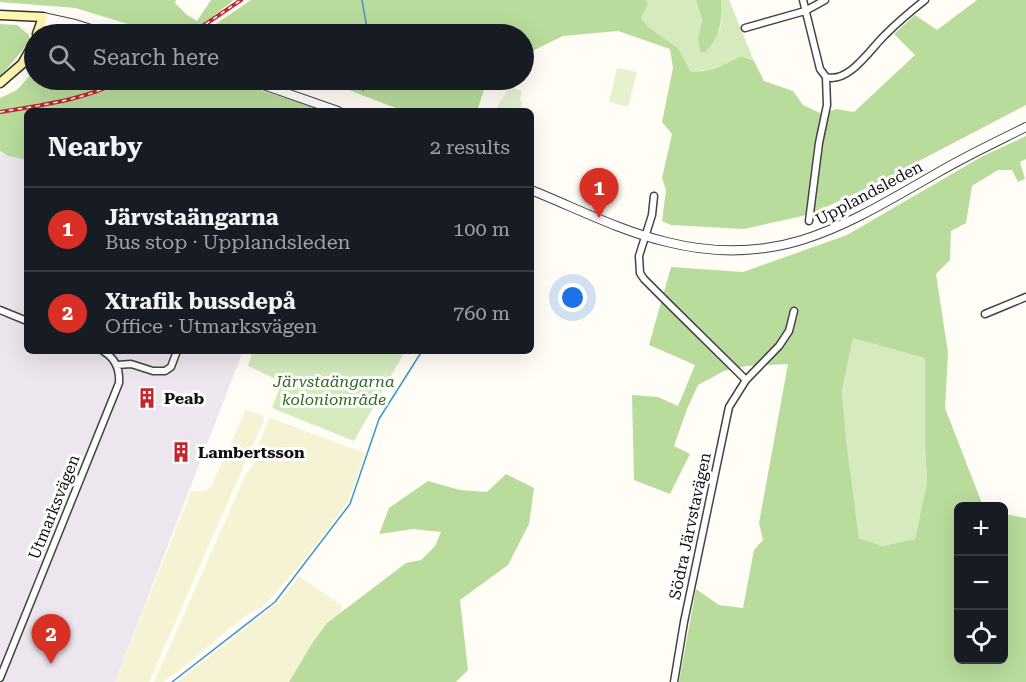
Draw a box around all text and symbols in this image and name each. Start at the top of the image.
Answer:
search box [24,24,534,90]
icon: search [45,41,78,74]
text: Search here [93,45,219,70]
text: Nearby [48,132,142,162]
text: 2 results [430,135,510,159]
street label: Upplandsleden [812,157,926,229]
pin: 1 [580,168,618,218]
text: Järvstaängarna [105,205,279,230]
text: 1 [62,217,73,241]
text: 100 m [453,217,510,241]
text: Bus stop · Upplandsleden [105,230,351,254]
your location [558,283,587,312]
text: Xtrafik bussdepå [105,289,296,314]
text: 2 [62,301,73,325]
text: 760 m [453,301,510,325]
text: Office · Utmarksvägen [105,314,317,338]
park label: Järvstaängarna koloniområde [272,372,395,409]
building icon: Peab [135,386,159,410]
place label: Peab [164,389,204,408]
building icon: Lambertsson [169,440,193,464]
place label: Lambertsson [198,443,305,462]
street label: Södra Järvstavägen [665,451,715,601]
street label: Utmarksvägen [24,452,84,562]
map controls [954,502,1008,664]
button: + [954,502,1008,556]
button: − [954,556,1008,610]
button: locate [954,610,1008,664]
pin: 2 [32,614,70,664]

